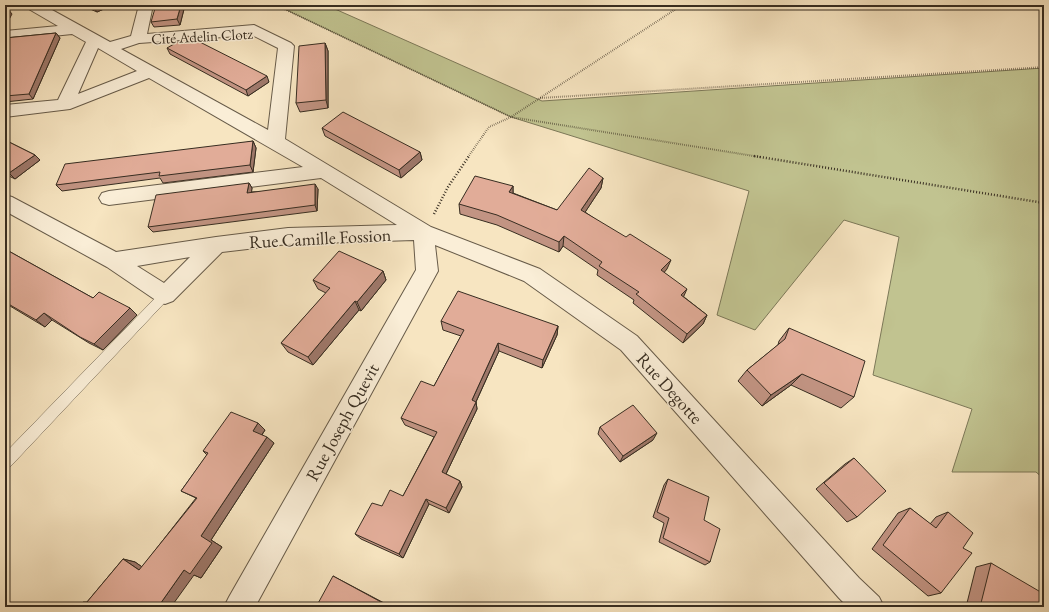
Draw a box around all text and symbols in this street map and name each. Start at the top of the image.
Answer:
street label: Cité Adelin Clotz [151,24,254,48]
street label: Rue Camille Fossion [248,223,392,253]
street label: Rue Degotte [632,347,708,429]
street label: Rue Joseph Quevit [300,359,384,485]

